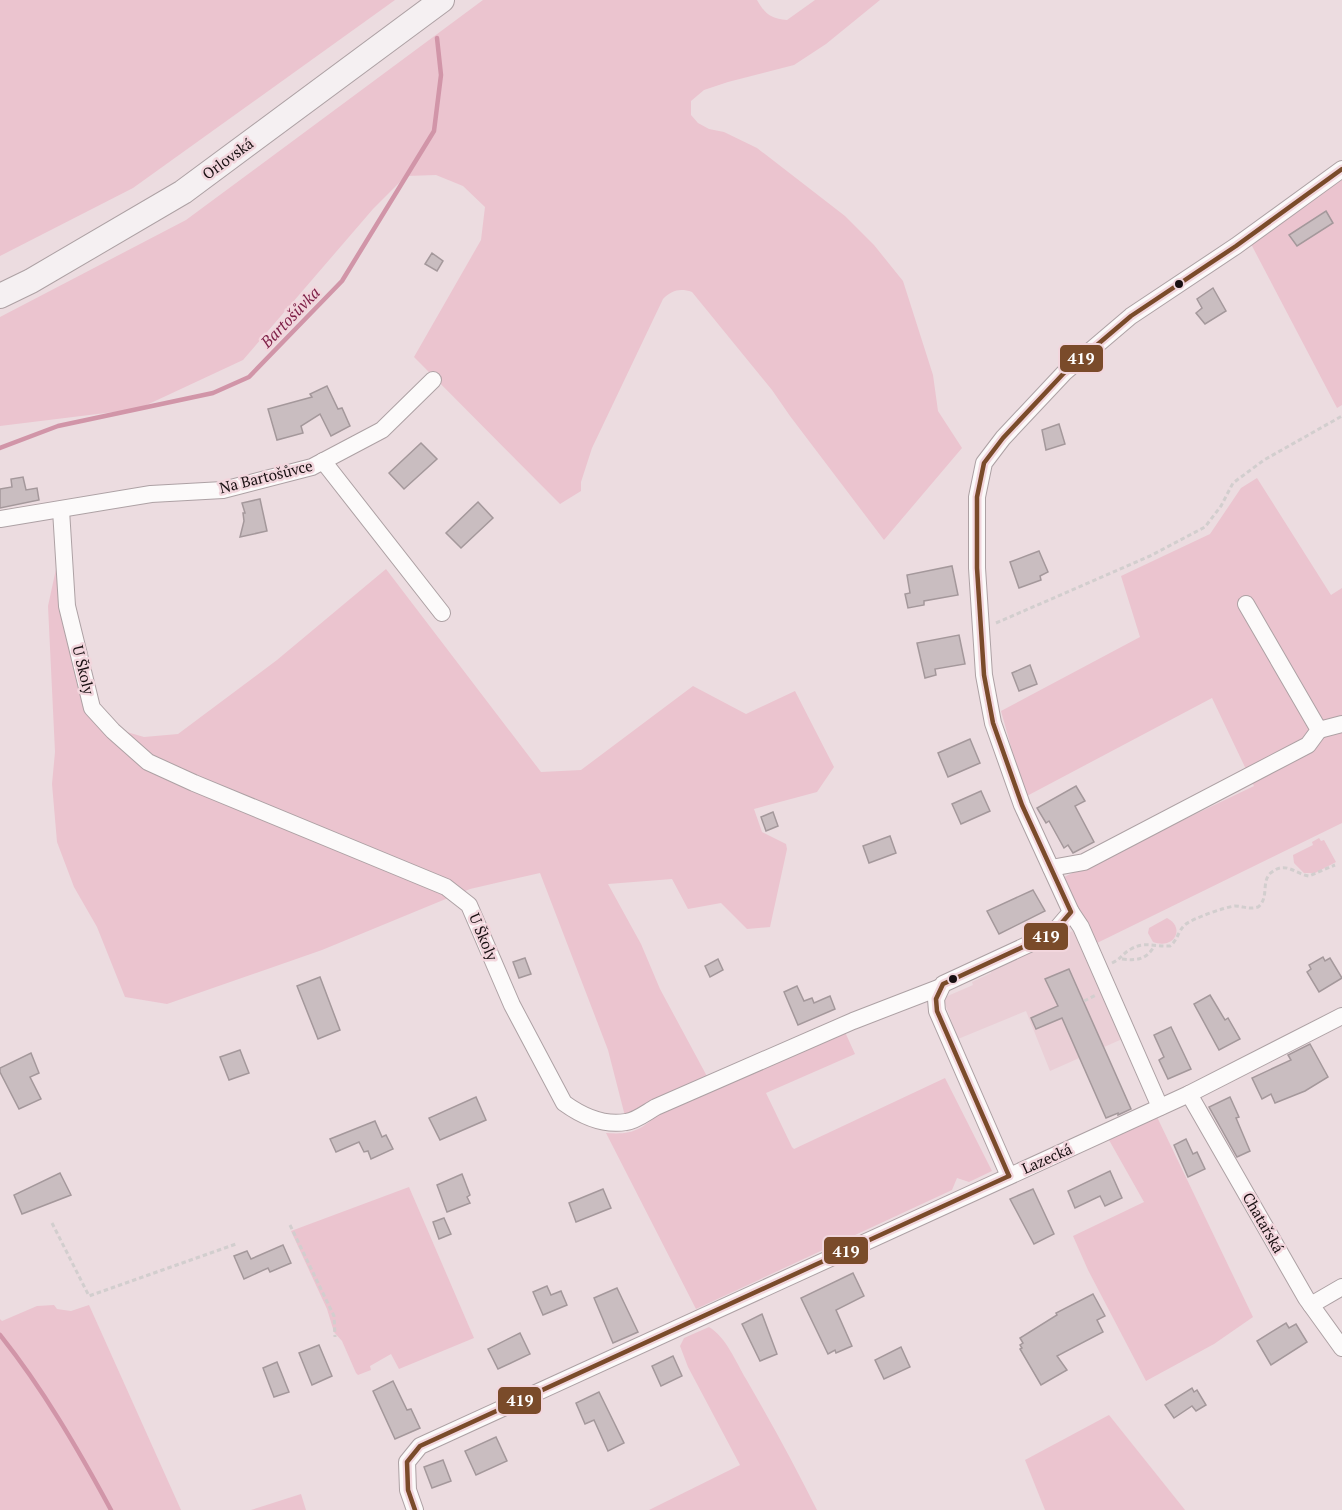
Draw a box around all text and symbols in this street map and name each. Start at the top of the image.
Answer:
street label: Orlovská [198,133,257,184]
unlabelled marker [1173,278,1185,290]
water label: Bartošůvka [255,282,324,353]
line badge: 419 [1059,344,1104,373]
text: 419 [1067,347,1095,369]
street label: Na Bartošůvce [217,455,314,497]
street label: U Školy [68,643,100,697]
street label: U Školy [465,910,503,964]
line badge: 419 [1023,922,1069,951]
text: 419 [1032,925,1060,947]
unlabelled marker [947,973,959,985]
street label: Lazecká [1018,1138,1075,1178]
street label: Chatařská [1239,1189,1289,1257]
line badge: 419 [823,1236,869,1265]
text: 419 [832,1240,860,1262]
line badge: 419 [497,1386,542,1415]
text: 419 [506,1389,534,1411]

